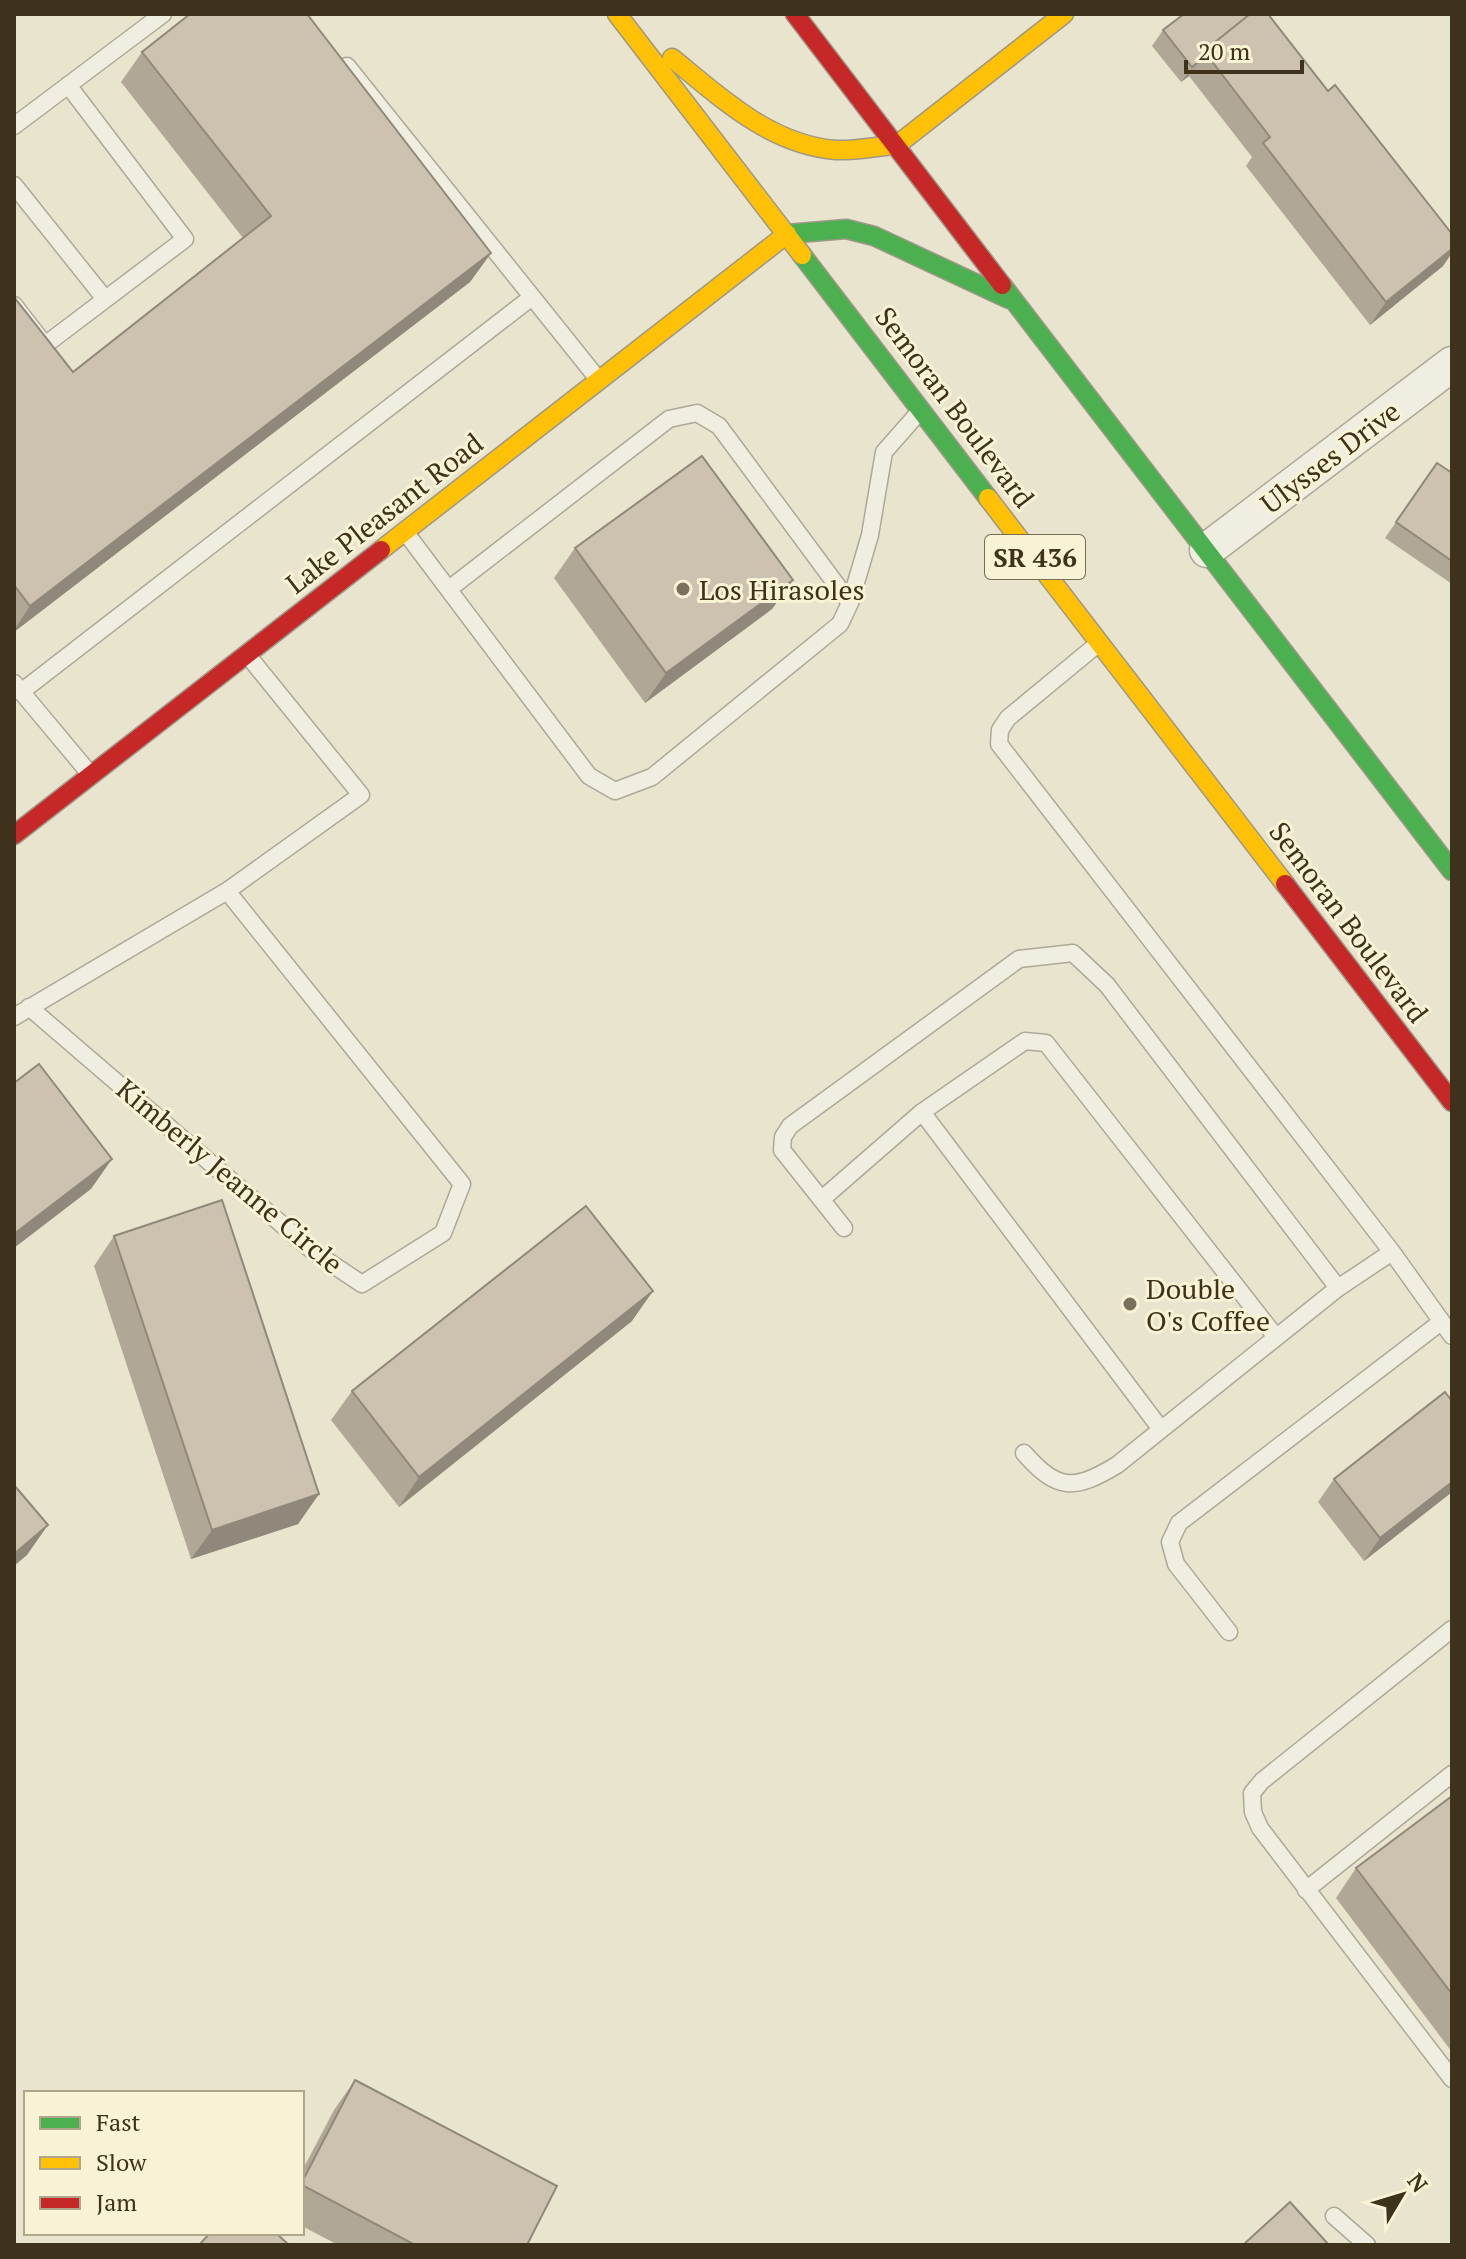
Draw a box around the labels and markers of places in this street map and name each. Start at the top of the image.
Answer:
place label: Los Hirasoles [699,571,865,608]
marker: Los Hirasoles [674,580,692,598]
place label: Double O's Coffee [1146,1270,1270,1339]
marker: Double O's Coffee [1121,1295,1139,1313]

